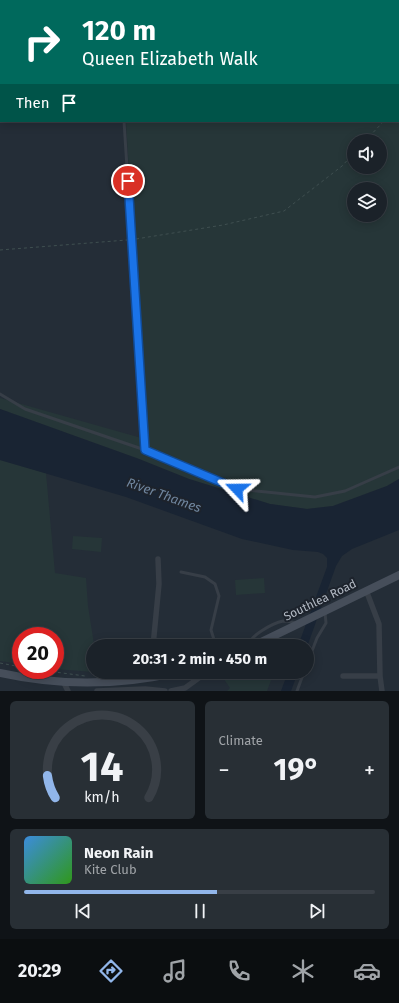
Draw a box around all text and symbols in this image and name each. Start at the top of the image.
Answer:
text: 120 m [82,14,156,47]
icon: right [16,16,68,68]
text: Queen Elizabeth Walk [82,48,258,70]
icon: arrive [58,92,80,114]
text: Then [16,94,50,112]
map controls [347,134,387,222]
button: sound [347,134,387,174]
pin [111,164,145,198]
icon: arrive [117,170,139,192]
button: layers [347,182,387,222]
position arrow [216,468,258,510]
water label: River Thames [125,475,203,515]
street label: Southlea Road [281,576,359,624]
speed limit sign: 20 [12,627,64,679]
text: 20:31 · 2 min · 450 m [133,650,267,668]
text: Climate [219,733,263,748]
text: 14 [81,742,124,792]
text: 19° [274,752,320,788]
text: − [219,757,230,784]
text: + [364,757,375,784]
text: km/h [85,789,120,806]
text: Neon Rain [84,844,153,862]
text: Kite Club [84,862,137,877]
icon: previous [72,900,94,922]
icon: pause [189,900,211,922]
icon: next [306,900,328,922]
icon: directions [97,957,125,985]
icon: music [161,957,189,985]
icon: phone [225,957,253,985]
icon: climate [289,957,317,985]
icon: car [353,957,381,985]
text: 20:29 [18,960,61,982]

